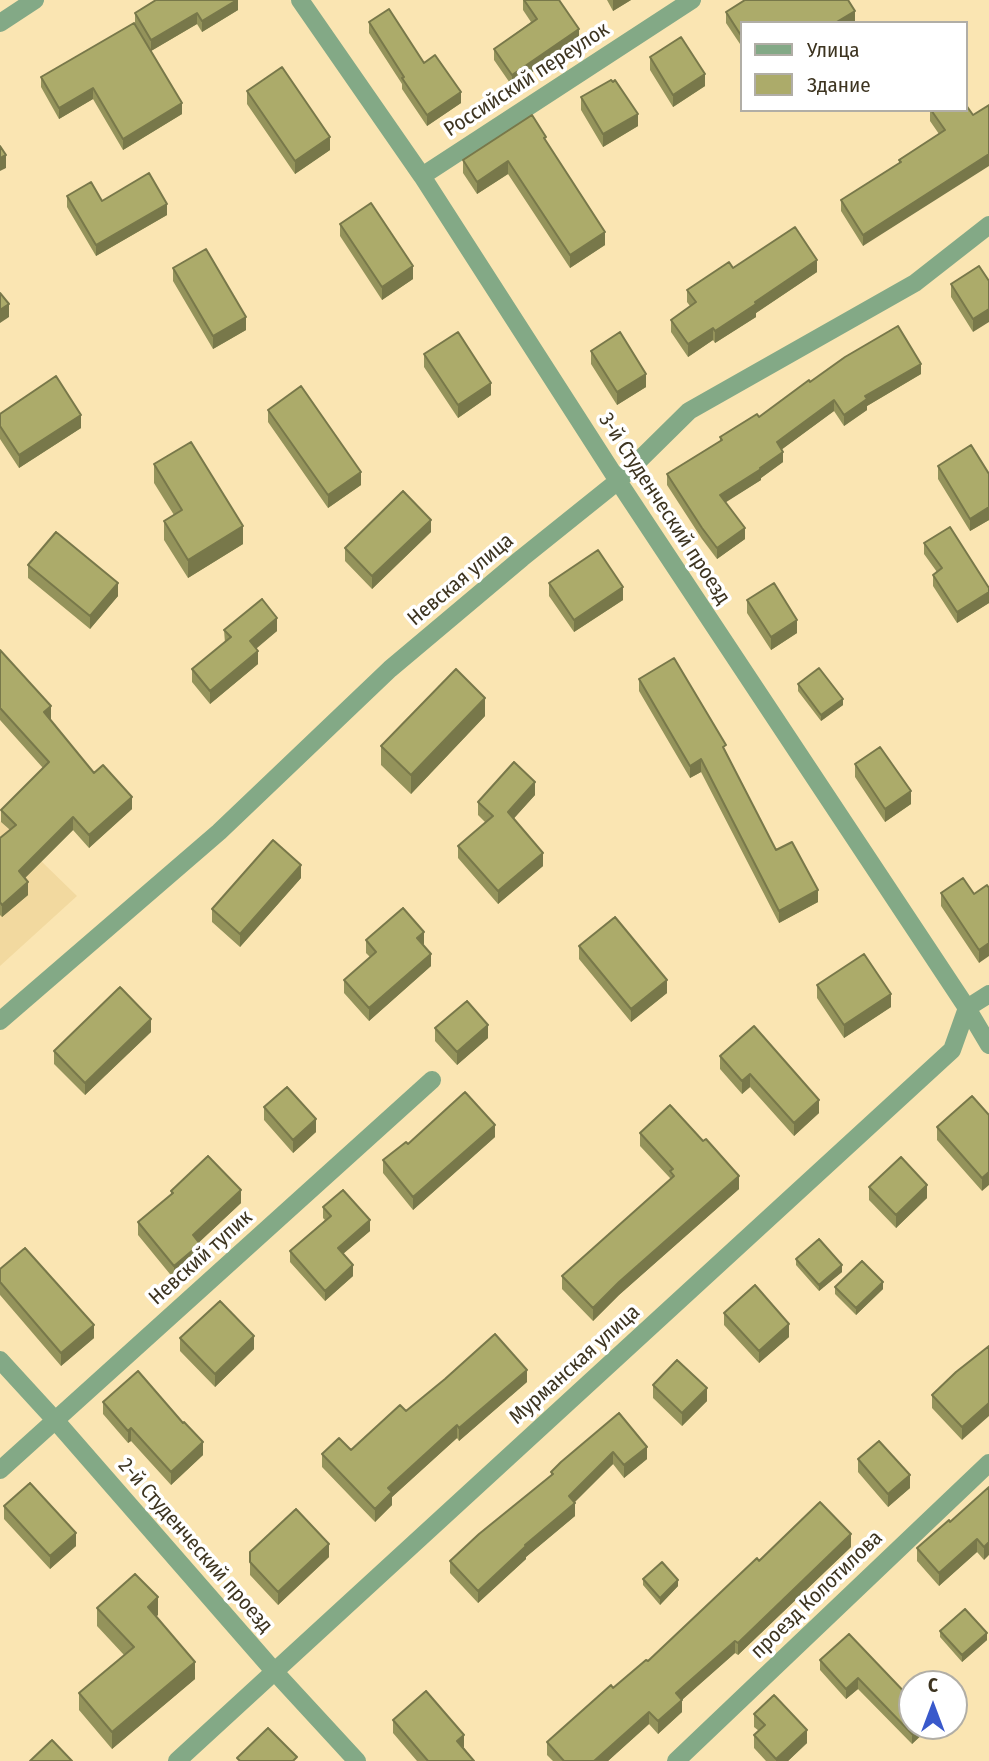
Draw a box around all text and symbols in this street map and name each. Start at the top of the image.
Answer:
street label: Российский переулок [440,17,614,143]
legend [740,21,968,112]
text: Улица [807,37,860,63]
text: Здание [807,72,871,98]
street label: 3-й Студенческий проезд [593,409,735,609]
street label: Невская улица [403,528,519,632]
street label: Невский тупик [144,1205,258,1311]
street label: Мурманская улица [505,1300,645,1430]
street label: 2-й Студенческий проезд [112,1454,278,1638]
street label: проезд Колотилова [746,1526,888,1664]
north arrow [898,1670,968,1740]
text: С [928,1674,938,1697]

